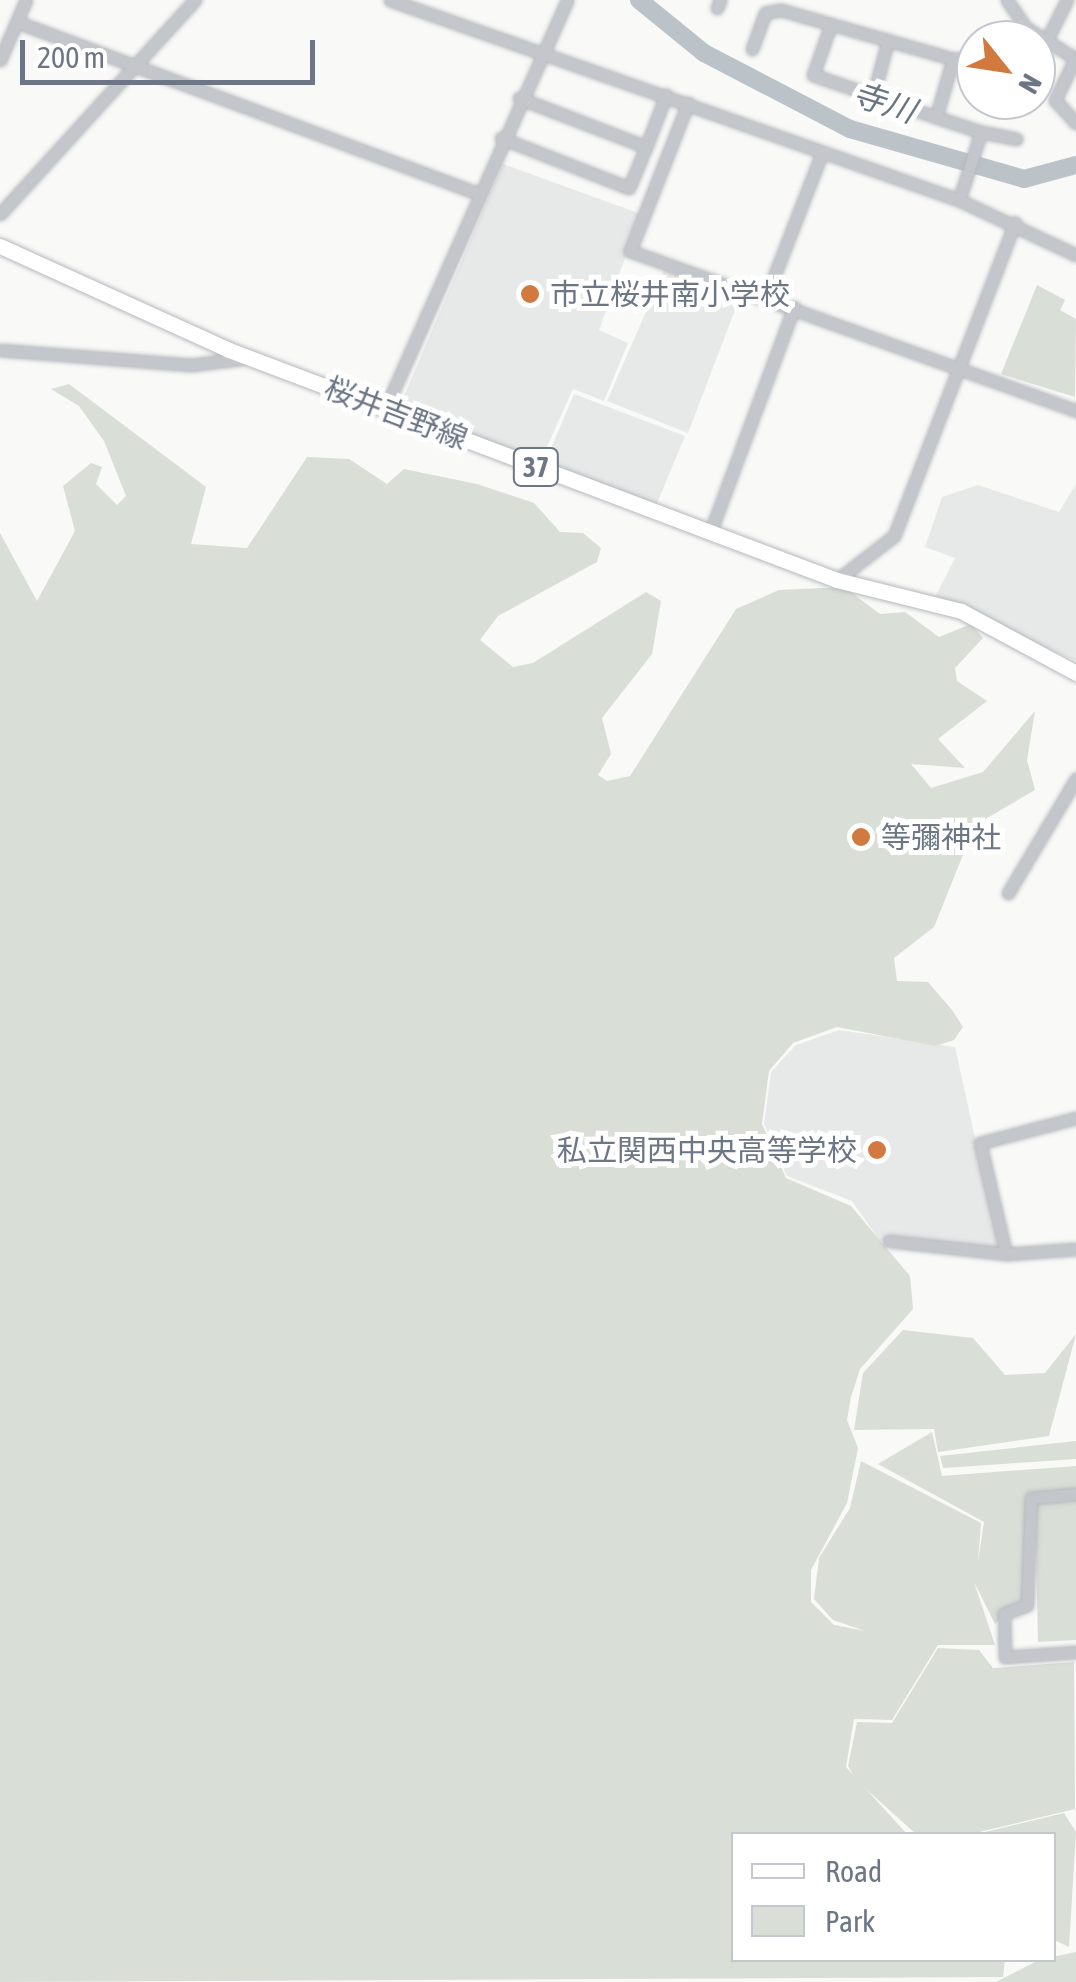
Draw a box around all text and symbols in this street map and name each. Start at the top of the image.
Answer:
scale bar [25,20,320,82]
north arrow [956,20,1056,120]
text: 200 m [37,40,105,74]
text: N [1012,69,1048,99]
water label: 寺川 [848,75,920,131]
place label: 市立桜井南小学校 [550,276,790,312]
marker: 市立桜井南小学校 [519,283,541,305]
street label: 桜井吉野線 [320,369,472,457]
road number: 37 [511,444,561,490]
place label: 等彌神社 [881,819,1001,855]
marker: 等彌神社 [850,826,872,848]
place label: 私立関西中央高等学校 [557,1132,857,1168]
marker: 私立関西中央高等学校 [866,1139,888,1161]
legend [731,1832,1056,1962]
text: Road [825,1854,882,1888]
text: Park [825,1904,875,1938]

